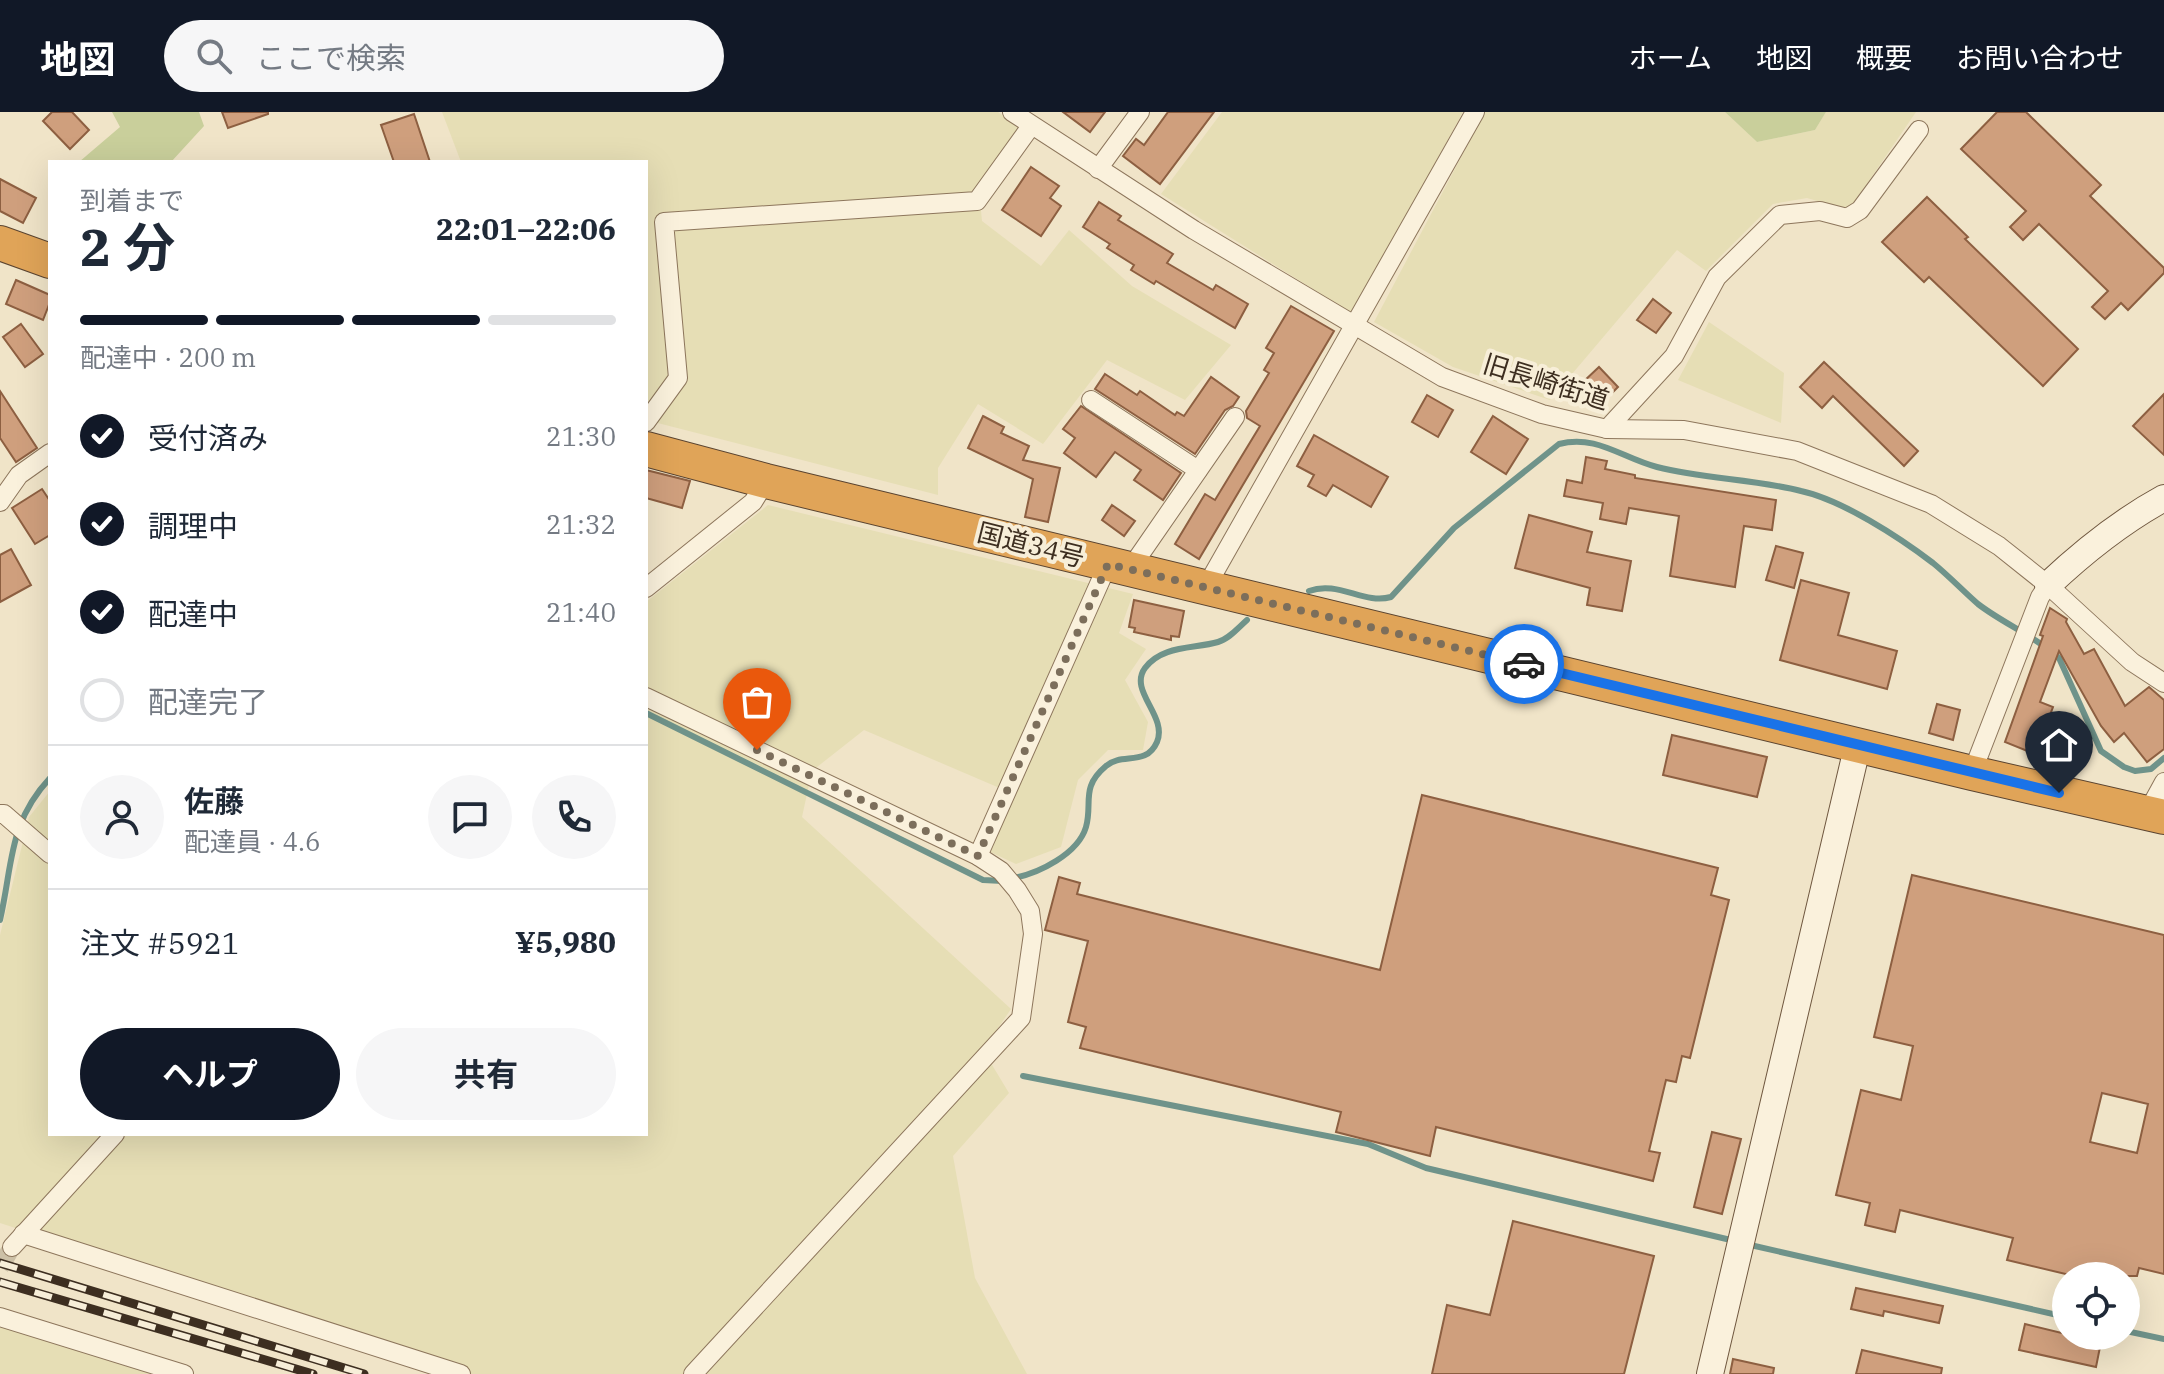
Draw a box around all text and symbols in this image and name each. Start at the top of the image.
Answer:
search box [164,20,724,92]
text: 地図 [40,34,116,83]
icon: search [192,34,236,78]
text: ここで検索 [256,38,406,77]
text: ホーム [1629,39,1712,76]
text: 地図 [1756,39,1812,76]
text: 概要 [1856,39,1912,76]
text: お問い合わせ [1956,39,2124,76]
text: 到着まで [80,183,184,217]
text: 22:01–22:06 [436,209,616,248]
text: 2 分 [80,213,175,280]
text: 配達中 · 200 m [80,340,256,374]
street label: 旧長崎街道 [1479,346,1613,416]
icon: check [80,414,124,458]
text: 受付済み [148,418,268,457]
text: 21:30 [546,419,616,453]
icon: check [80,502,124,546]
text: 調理中 [148,506,238,545]
text: 21:32 [546,507,616,541]
street label: 国道34号 [974,514,1088,574]
icon: check [80,590,124,634]
text: 配達中 [148,594,238,633]
text: 21:40 [546,595,616,629]
courier [1484,624,1564,704]
icon: car [1502,642,1546,686]
pin [723,668,791,750]
icon: bag [735,680,779,724]
text: 配達完了 [148,682,268,721]
pin [2025,711,2093,793]
icon: home [2037,723,2081,767]
button: person [80,775,164,859]
button: chat [428,775,512,859]
button: phone [532,775,616,859]
text: 佐藤 [184,781,244,820]
text: 配達員 · 4.6 [184,824,321,858]
text: ¥5,980 [515,922,616,961]
text: 注文 #5921 [80,923,240,962]
button: ヘルプ [80,1028,340,1120]
button: 共有 [356,1028,616,1120]
map controls [2052,1262,2140,1350]
button: locate [2052,1262,2140,1350]

